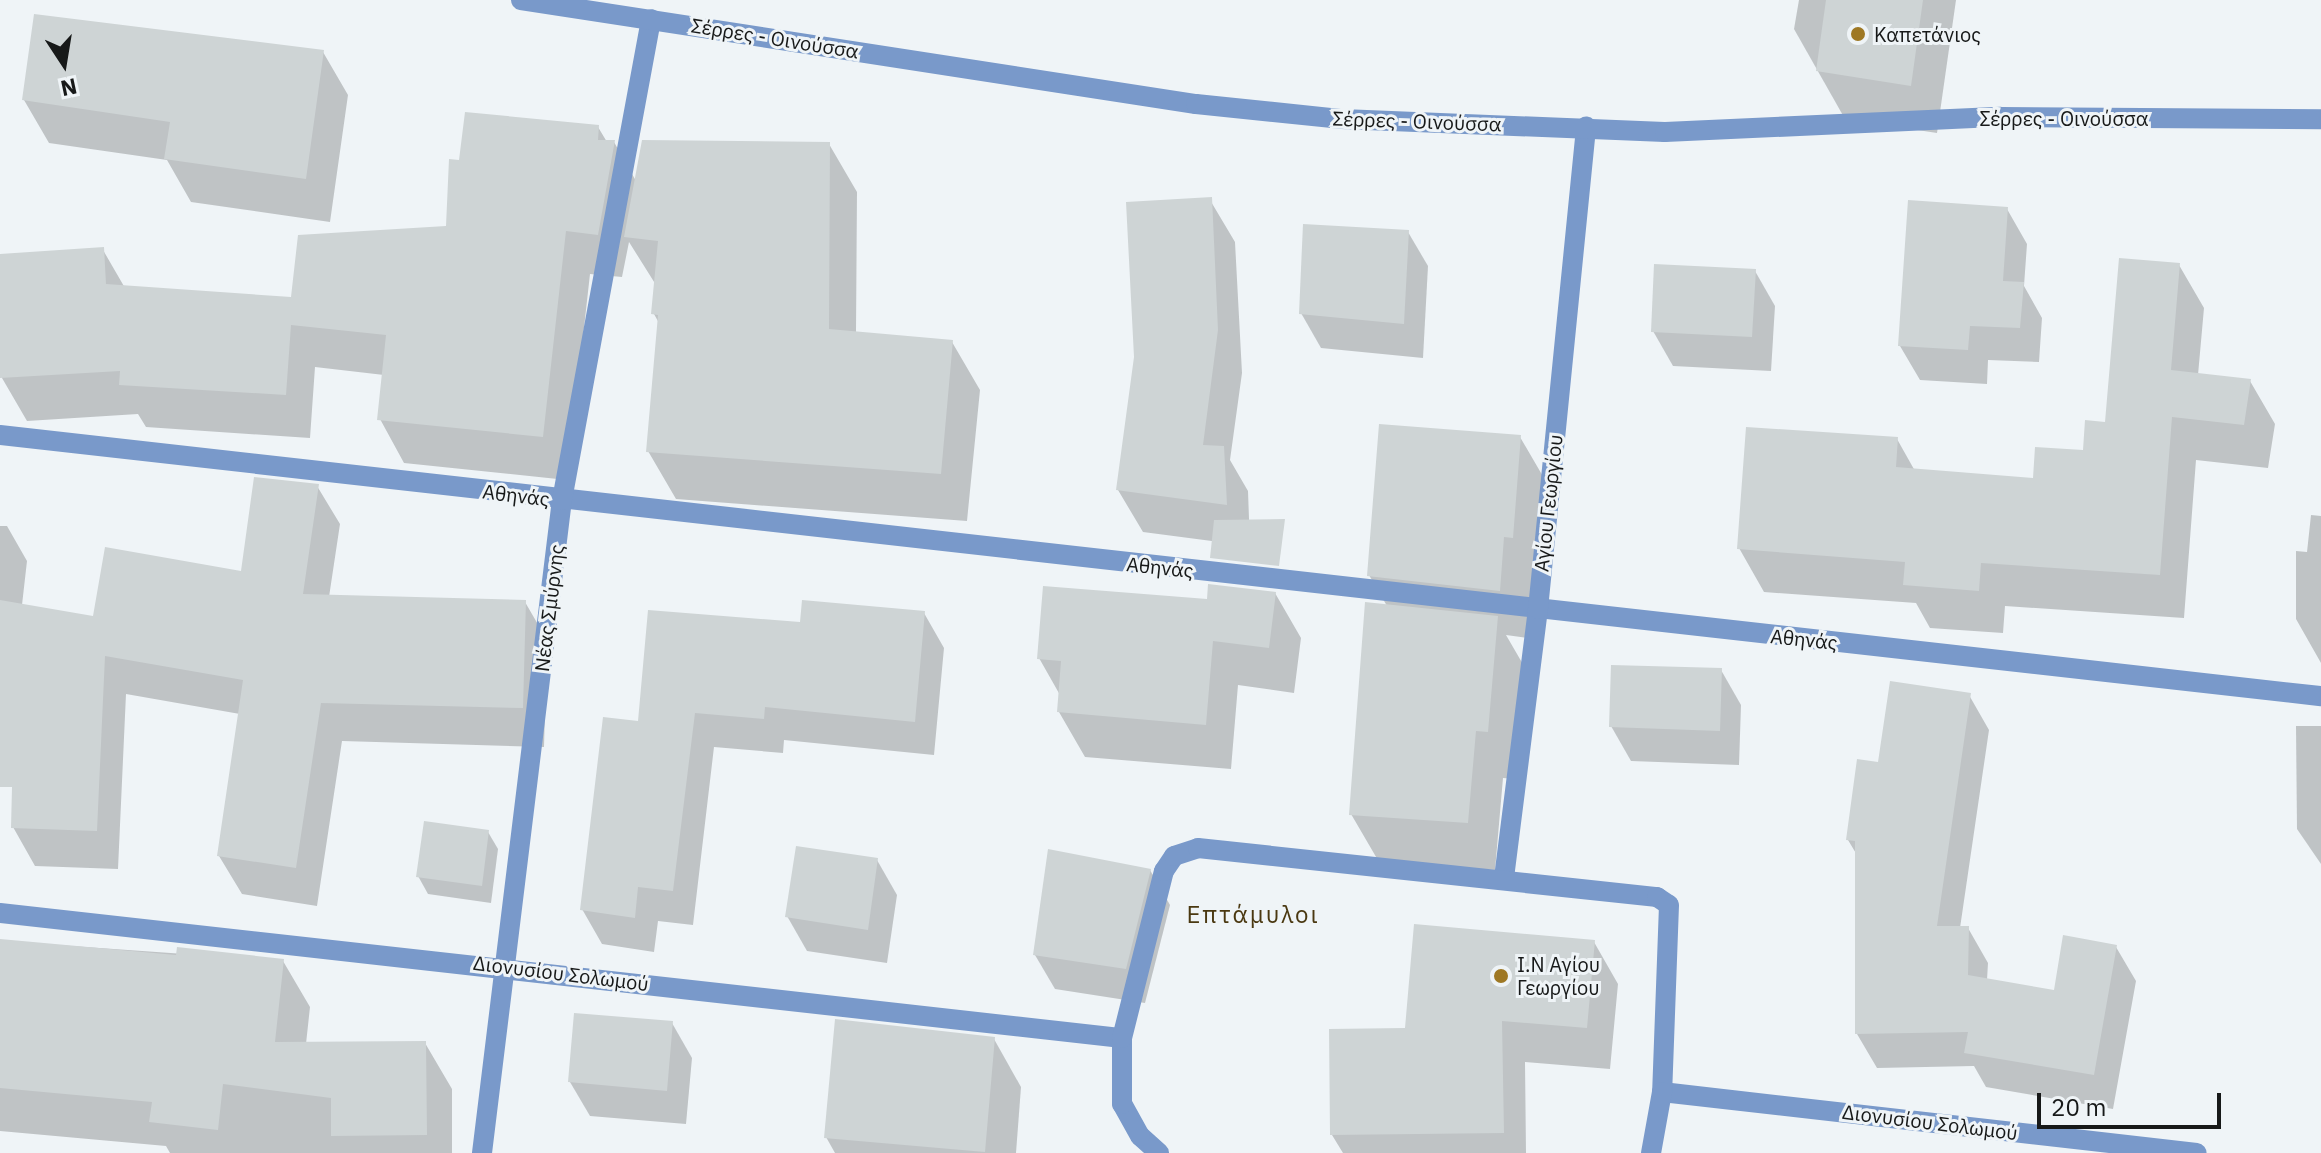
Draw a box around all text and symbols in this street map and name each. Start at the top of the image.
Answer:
street label: Σέρρες - Οινούσσα [690,13,860,63]
place label: Καπετάνιος [1874,22,1981,46]
north arrow [24,24,104,104]
marker: Καπετάνιος [1849,25,1867,43]
text: N [58,72,80,104]
street label: Σέρρες - Οινούσσα [1332,106,1502,136]
street label: Σέρρες - Οινούσσα [1979,106,2149,130]
street label: Αγίου Γεωργίου [1529,433,1567,573]
street label: Αθηνάς [481,479,551,511]
street label: Νέας Σμύρνης [529,543,569,673]
street label: Αθηνάς [1125,552,1195,582]
street label: Αθηνάς [1769,624,1839,654]
district label: Επτάμυλοι [1186,901,1320,929]
street label: Διονυσίου Σολωμού [472,950,650,996]
place label: Ι.Ν Αγίου Γεωργίου [1517,952,1600,999]
marker: Ι.Ν Αγίου Γεωργίου [1492,967,1510,985]
scale bar [2041,1077,2225,1127]
text: 20 m [2051,1091,2106,1123]
street label: Διονυσίου Σολωμού [1841,1099,2019,1145]

